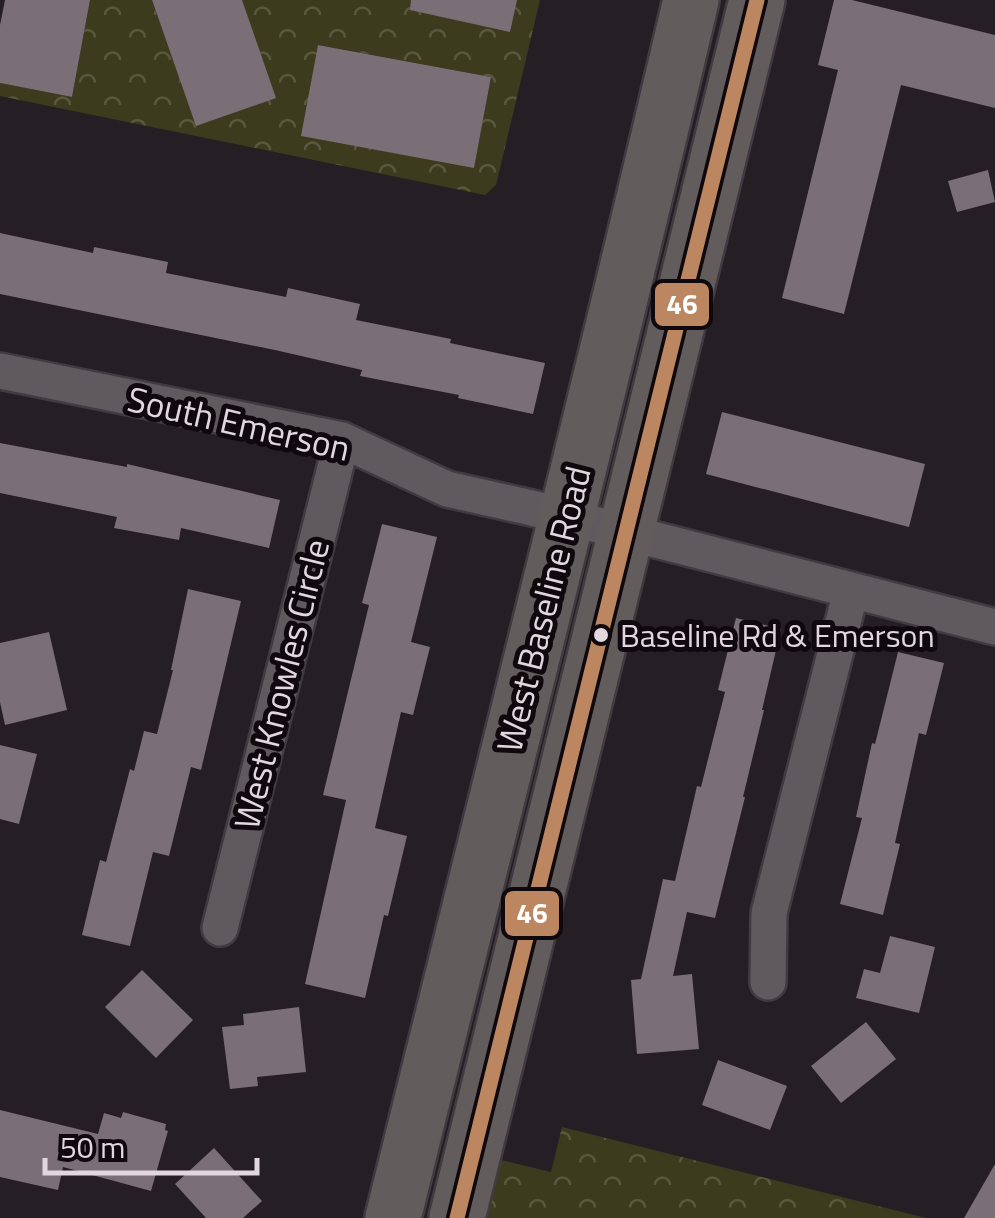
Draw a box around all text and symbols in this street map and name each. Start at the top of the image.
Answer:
line badge: 46 [653,281,711,328]
text: 46 [666,282,698,325]
street label: South Emerson [122,371,356,475]
street label: West Baseline Road [481,460,605,758]
street label: West Knowles Circle [219,533,343,835]
place label: Baseline Rd & Emerson [620,611,935,659]
marker: Baseline Rd & Emerson [591,625,611,645]
line badge: 46 [503,889,561,938]
text: 46 [516,891,548,934]
scale bar [45,1113,258,1175]
text: 50 m [60,1124,125,1170]

